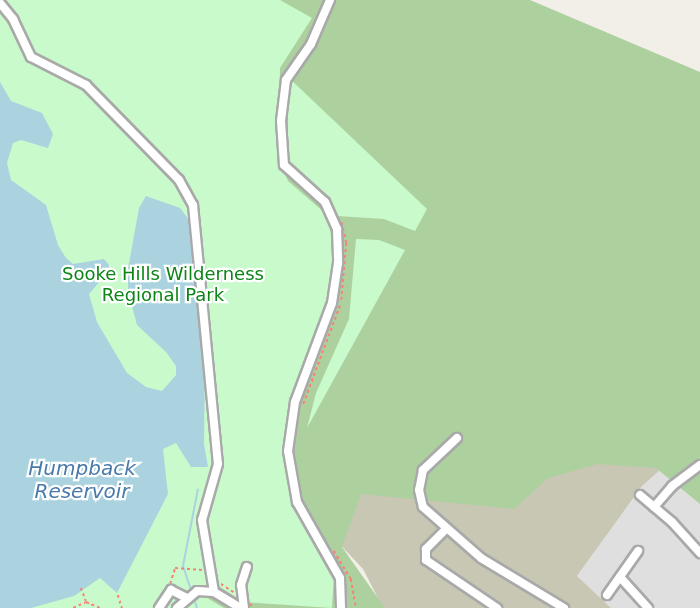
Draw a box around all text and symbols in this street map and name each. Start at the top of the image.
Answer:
park label: Sooke Hills Wilderness Regional Park [62,264,264,306]
water label: Humpback Reservoir [28,456,136,503]

